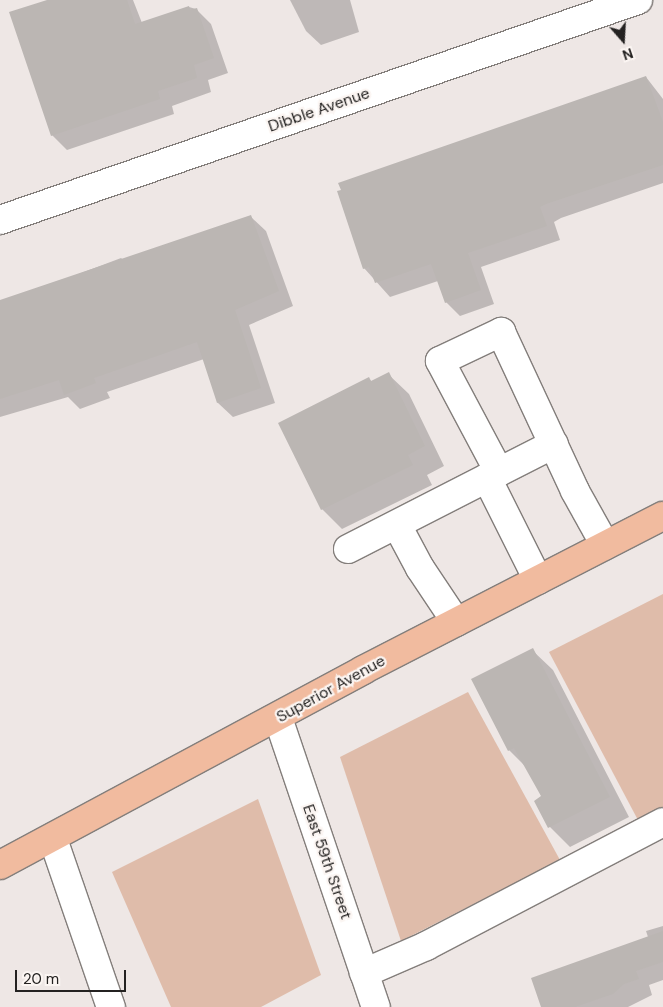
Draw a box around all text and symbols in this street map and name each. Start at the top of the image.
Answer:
north arrow [598,15,648,65]
text: N [620,44,636,64]
street label: Dibble Avenue [266,84,372,136]
street label: Superior Avenue [273,651,389,727]
street label: East 59th Street [298,802,356,922]
scale bar [18,960,129,992]
text: 20 m [23,969,59,989]

